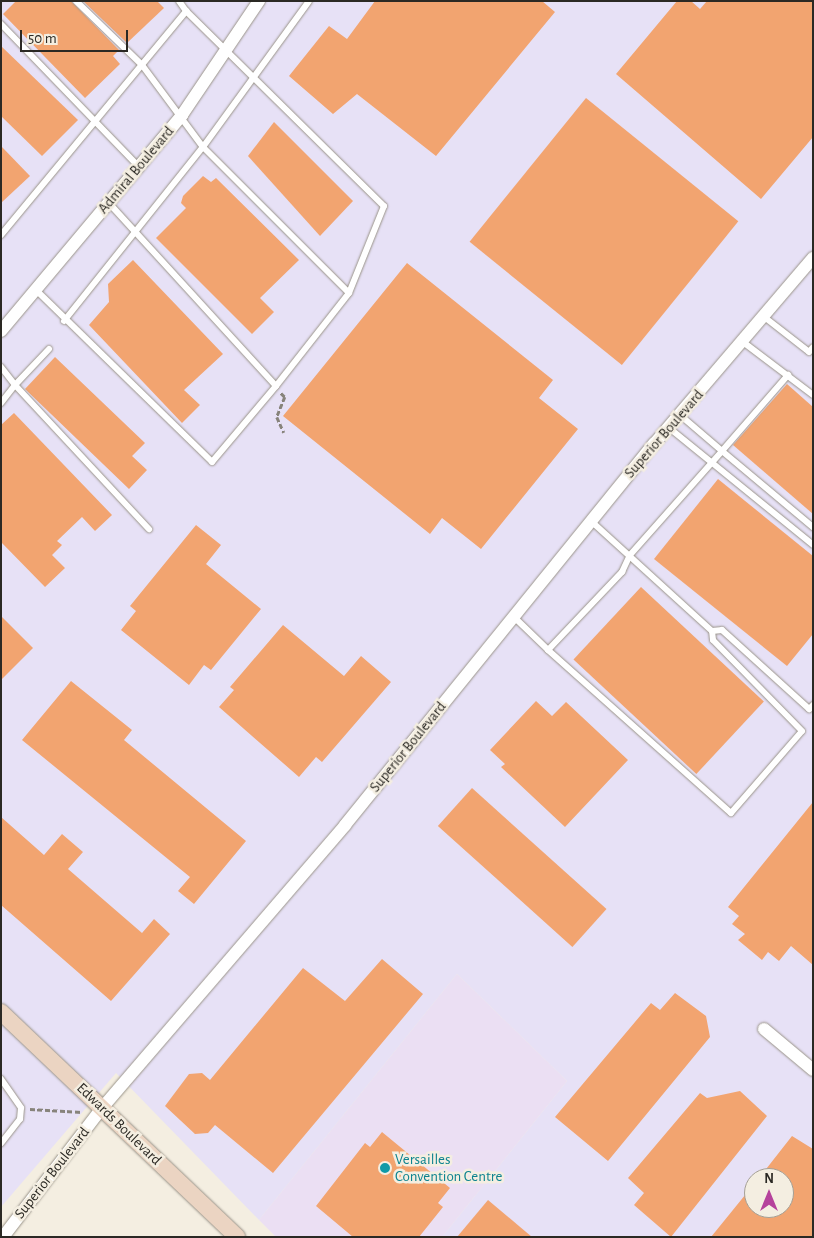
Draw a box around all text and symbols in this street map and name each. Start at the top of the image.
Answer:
scale bar [22,20,130,52]
text: 50 m [28,31,57,46]
street label: Admiral Boulevard [94,123,178,217]
street label: Superior Boulevard [621,386,707,482]
street label: Superior Boulevard [366,698,450,796]
street label: Edwards Boulevard [73,1079,165,1169]
street label: Superior Boulevard [11,1124,93,1222]
place label: Versailles Convention Centre [395,1150,502,1185]
marker: Versailles Convention Centre [379,1162,391,1174]
north arrow [744,1168,794,1218]
text: N [764,1172,774,1186]

